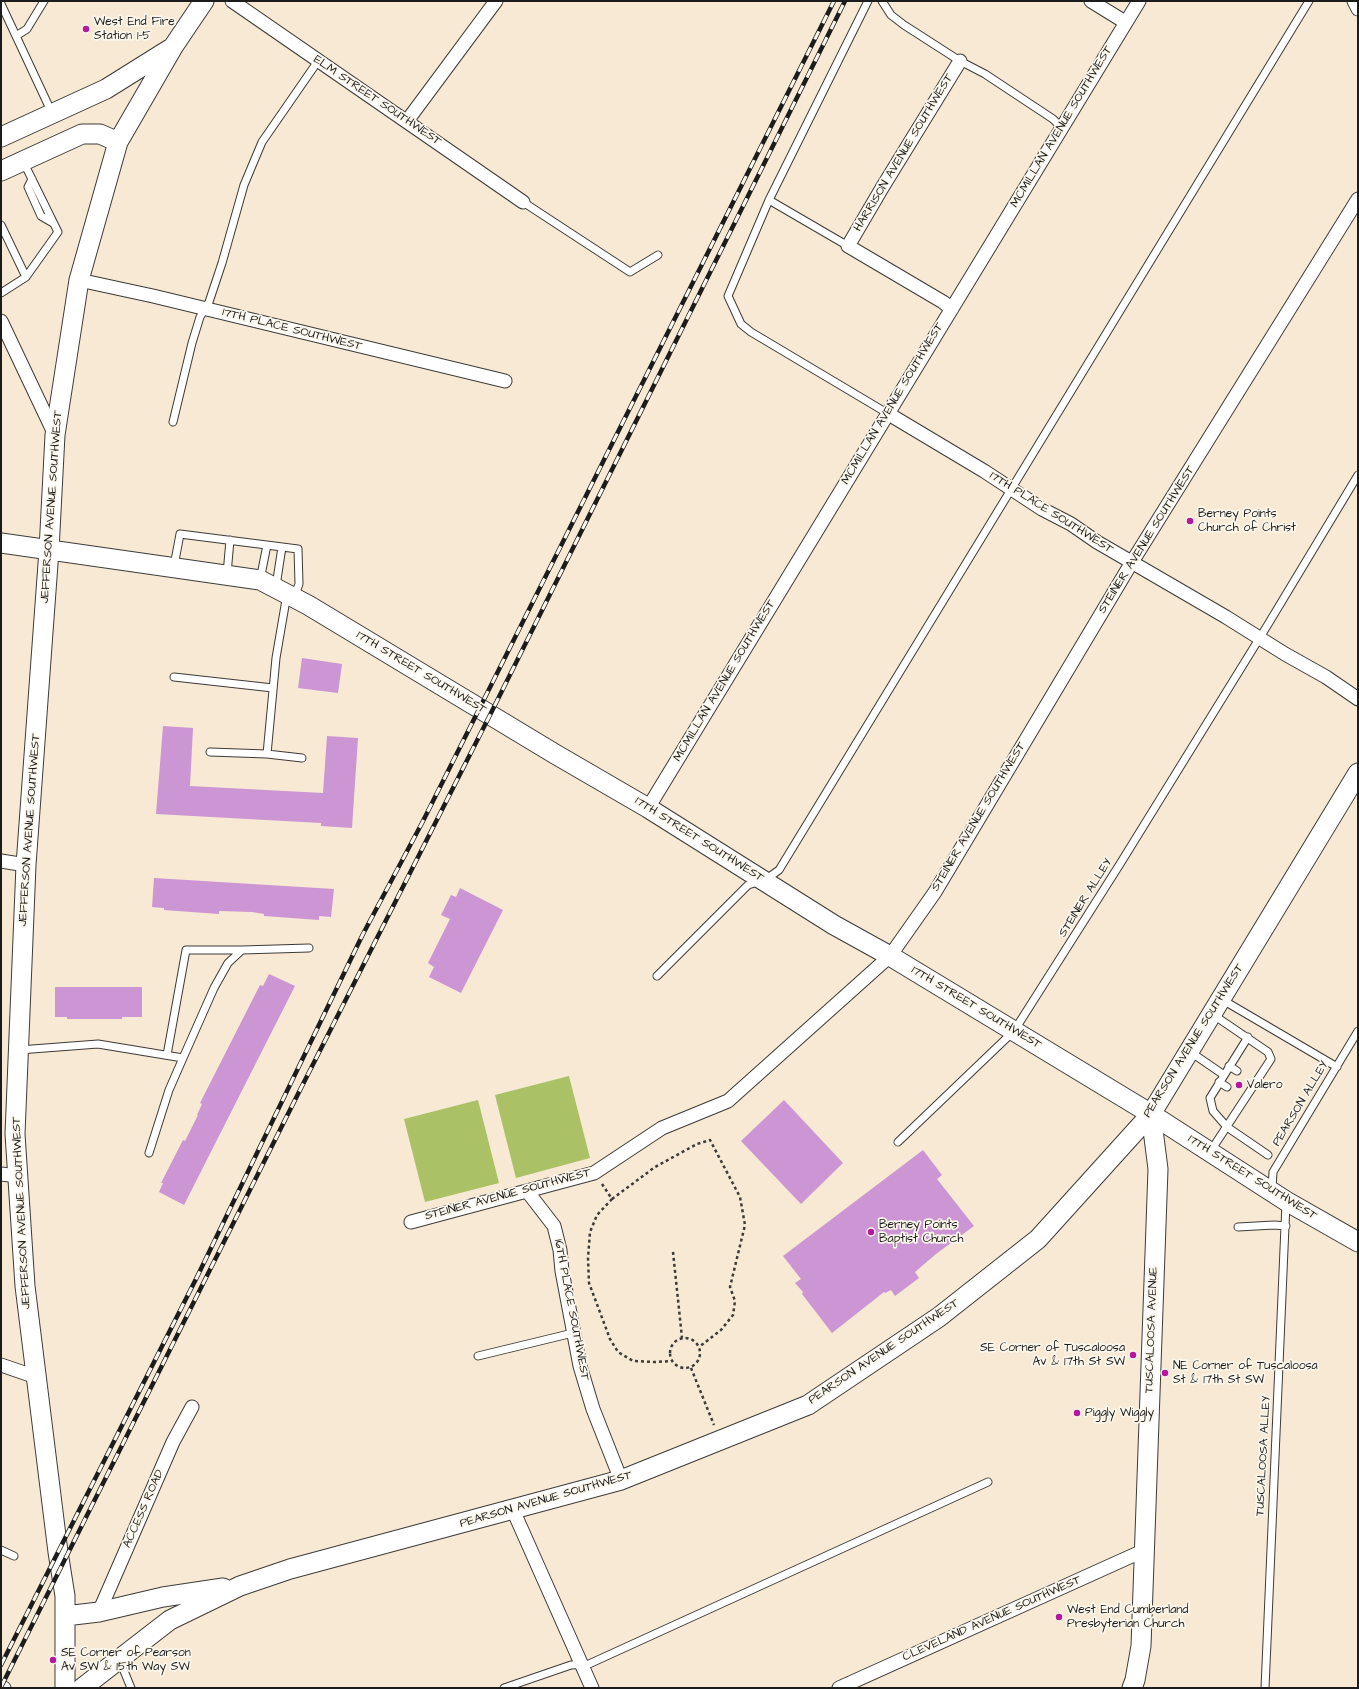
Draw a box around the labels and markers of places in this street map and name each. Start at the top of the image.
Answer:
place label: West End Fire Station 1-5 [94,15,175,43]
marker: West End Fire Station 1-5 [81,24,91,34]
place label: Berney Points Church of Christ [1198,507,1296,535]
marker: Berney Points Church of Christ [1185,516,1195,526]
place label: Valero [1247,1078,1282,1092]
marker: Valero [1234,1080,1244,1090]
place label: Berney Points Baptist Church [879,1218,963,1246]
marker: Berney Points Baptist Church [866,1227,876,1237]
place label: SE Corner of Tuscaloosa Av & 17th St SW [980,1341,1125,1369]
marker: SE Corner of Tuscaloosa Av & 17th St SW [1128,1350,1138,1360]
place label: NE Corner of Tuscaloosa St & 17th St SW [1173,1359,1318,1387]
marker: NE Corner of Tuscaloosa St & 17th St SW [1160,1368,1170,1378]
place label: Piggly Wiggly [1085,1406,1154,1420]
marker: Piggly Wiggly [1072,1408,1082,1418]
place label: West End Cumberland Presbyterian Church [1067,1603,1188,1631]
marker: West End Cumberland Presbyterian Church [1054,1612,1064,1622]
place label: SE Corner of Pearson Av SW & 15th Way SW [61,1646,191,1674]
marker: SE Corner of Pearson Av SW & 15th Way SW [48,1655,58,1665]

